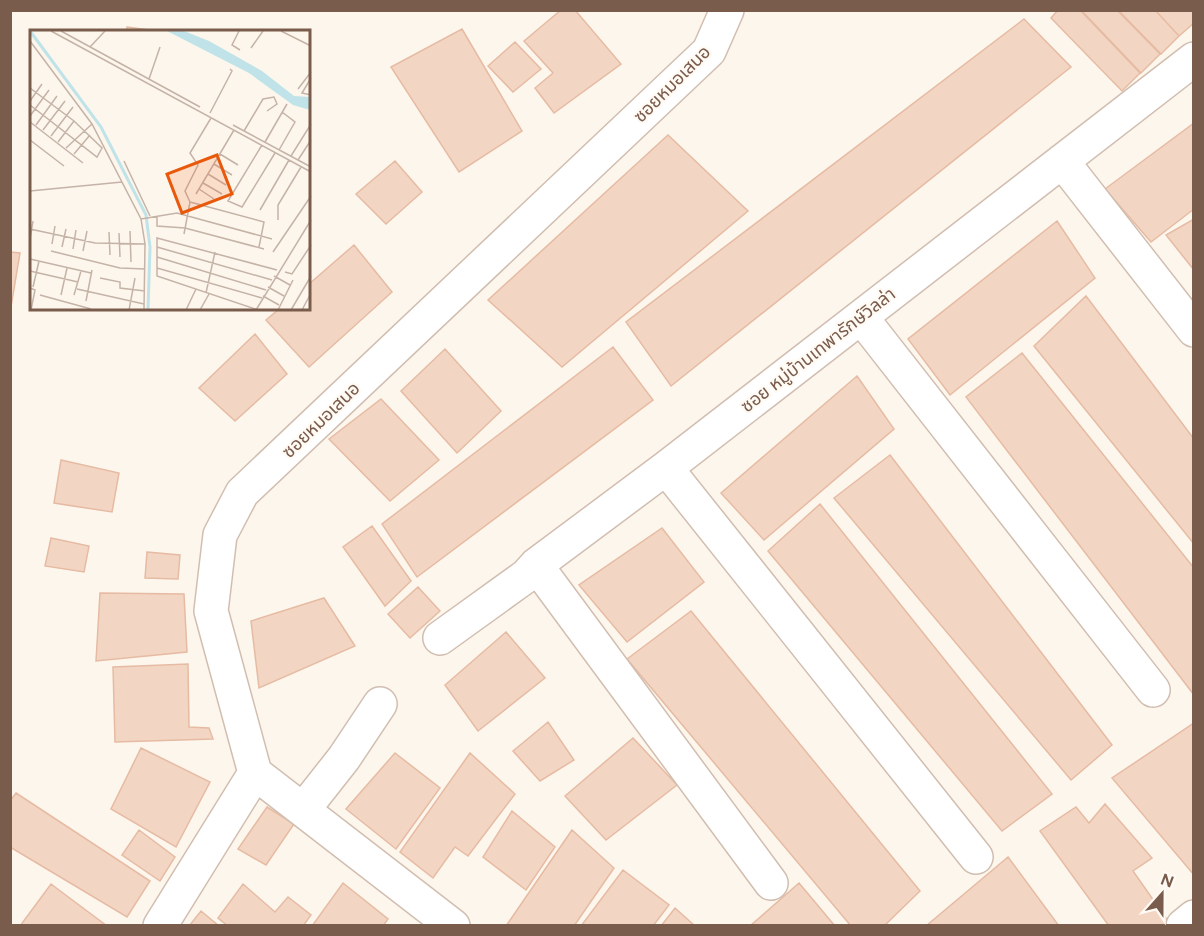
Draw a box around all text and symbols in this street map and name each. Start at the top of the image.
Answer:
inset map [30,30,310,310]
street label: ซอยหมอเสนอ [629,41,715,127]
street label: ซอย หมู่บ้านเทพารักษ์วิลล่า [736,283,900,418]
street label: ซอยหมอเสนอ [277,377,365,463]
north arrow [1132,864,1192,924]
text: N [1158,869,1176,892]

